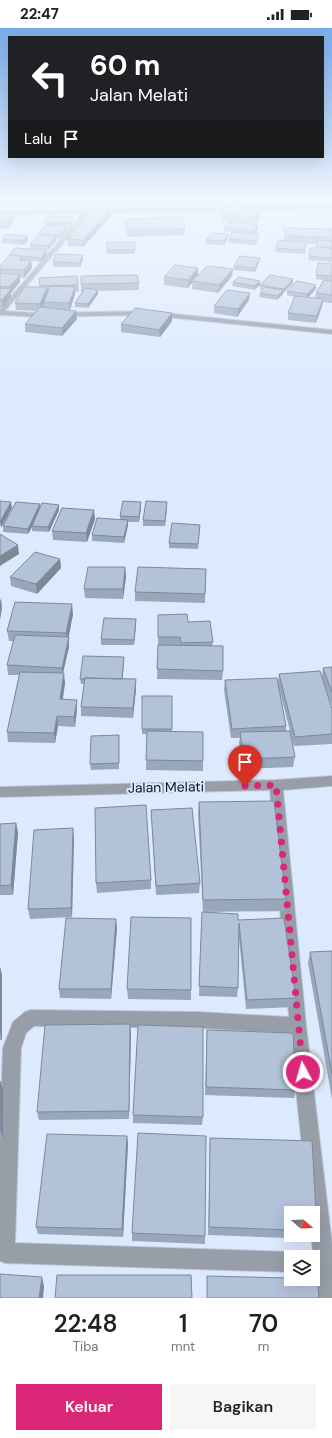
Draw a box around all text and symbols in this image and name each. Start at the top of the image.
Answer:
text: 22:47 [20,4,59,24]
text: 60 m [90,47,160,84]
icon: left [24,52,76,104]
text: Jalan Melati [90,83,188,107]
icon: arrive [60,128,82,150]
text: Lalu [24,129,52,149]
pin [228,745,262,786]
icon: arrive [234,751,256,773]
street label: Jalan Melati [128,777,204,797]
position arrow [282,1051,324,1093]
north arrow [284,1206,320,1242]
map controls [284,1206,320,1286]
button: layers [284,1250,320,1286]
text: 22:48 [54,1308,117,1339]
text: 1 [179,1308,187,1339]
text: 70 [249,1308,278,1339]
text: Tiba [73,1338,98,1355]
text: mnt [171,1338,195,1355]
text: m [258,1338,269,1355]
button: Keluar [16,1384,162,1430]
button: Bagikan [170,1384,316,1430]

